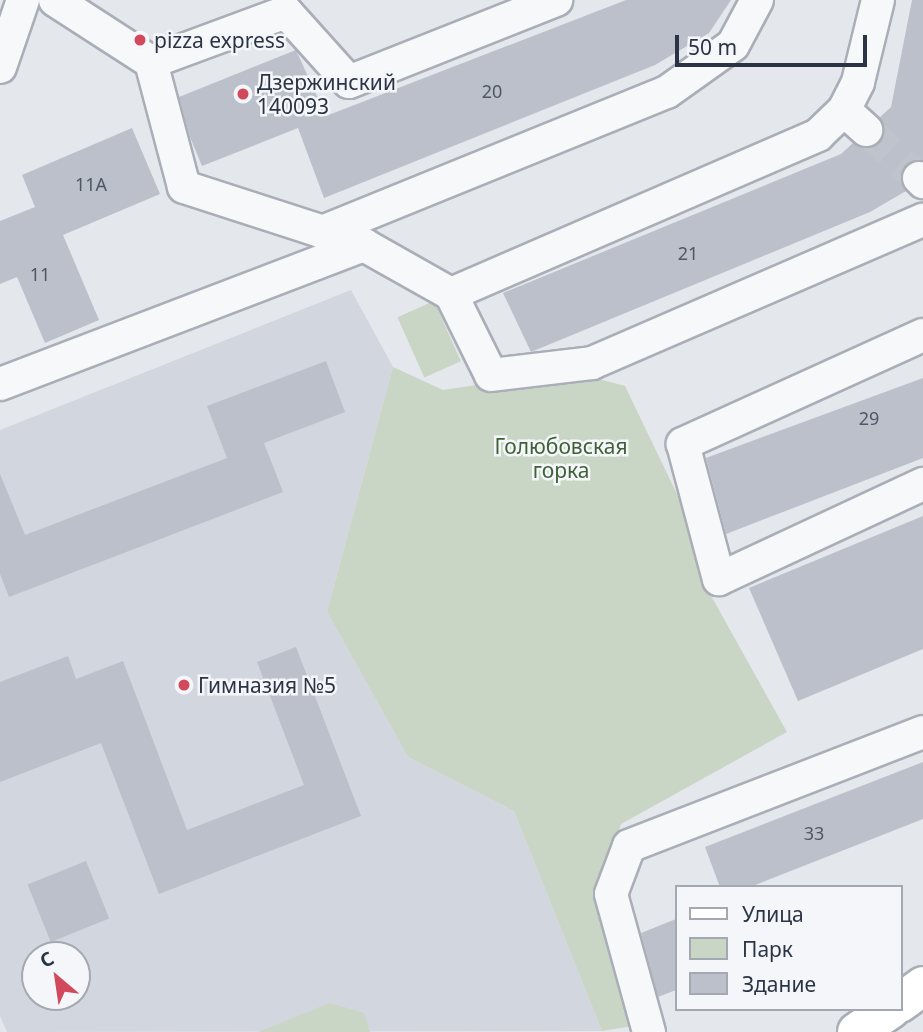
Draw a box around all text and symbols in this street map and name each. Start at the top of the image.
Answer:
scale bar [678,21,870,65]
place label: pizza express [154,27,285,53]
marker: pizza express [132,32,148,48]
text: 50 m [688,33,737,61]
place label: Дзержинский 140093 [257,69,396,119]
house number: 20 [482,80,502,102]
marker: Дзержинский 140093 [235,86,251,102]
house number: 11А [75,173,107,195]
house number: 21 [678,242,698,264]
house number: 11 [30,263,50,285]
house number: 29 [859,407,879,429]
park label: Голюбовская горка [494,433,628,483]
place label: Гимназия №5 [198,672,336,698]
marker: Гимназия №5 [176,677,192,693]
house number: 33 [804,822,824,844]
legend [674,885,902,1011]
text: Улица [742,900,804,928]
text: Парк [742,935,793,963]
north arrow [21,941,91,1011]
text: С [35,945,58,974]
text: Здание [742,970,816,998]

